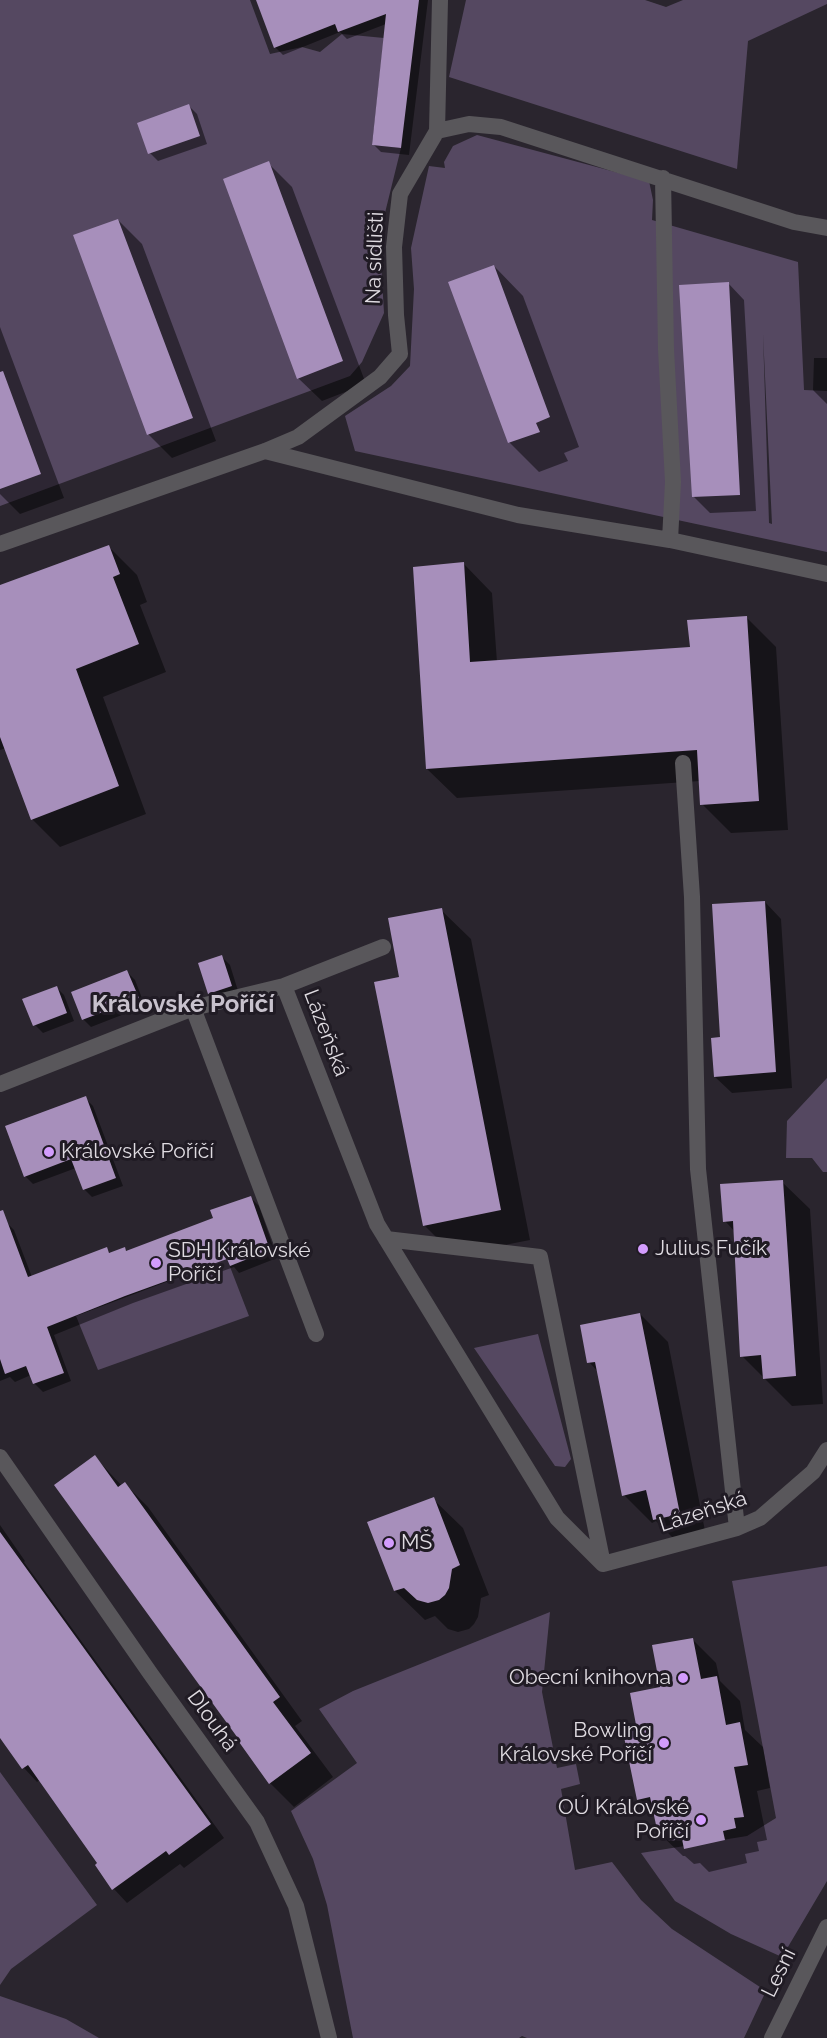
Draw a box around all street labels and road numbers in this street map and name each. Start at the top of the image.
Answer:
street label: Na sídlišti [361,211,389,305]
street label: Lázeňská [298,986,354,1080]
street label: Lázeňská [656,1486,750,1538]
street label: Dlouhá [181,1686,243,1756]
street label: Lesní [756,1944,802,2002]

